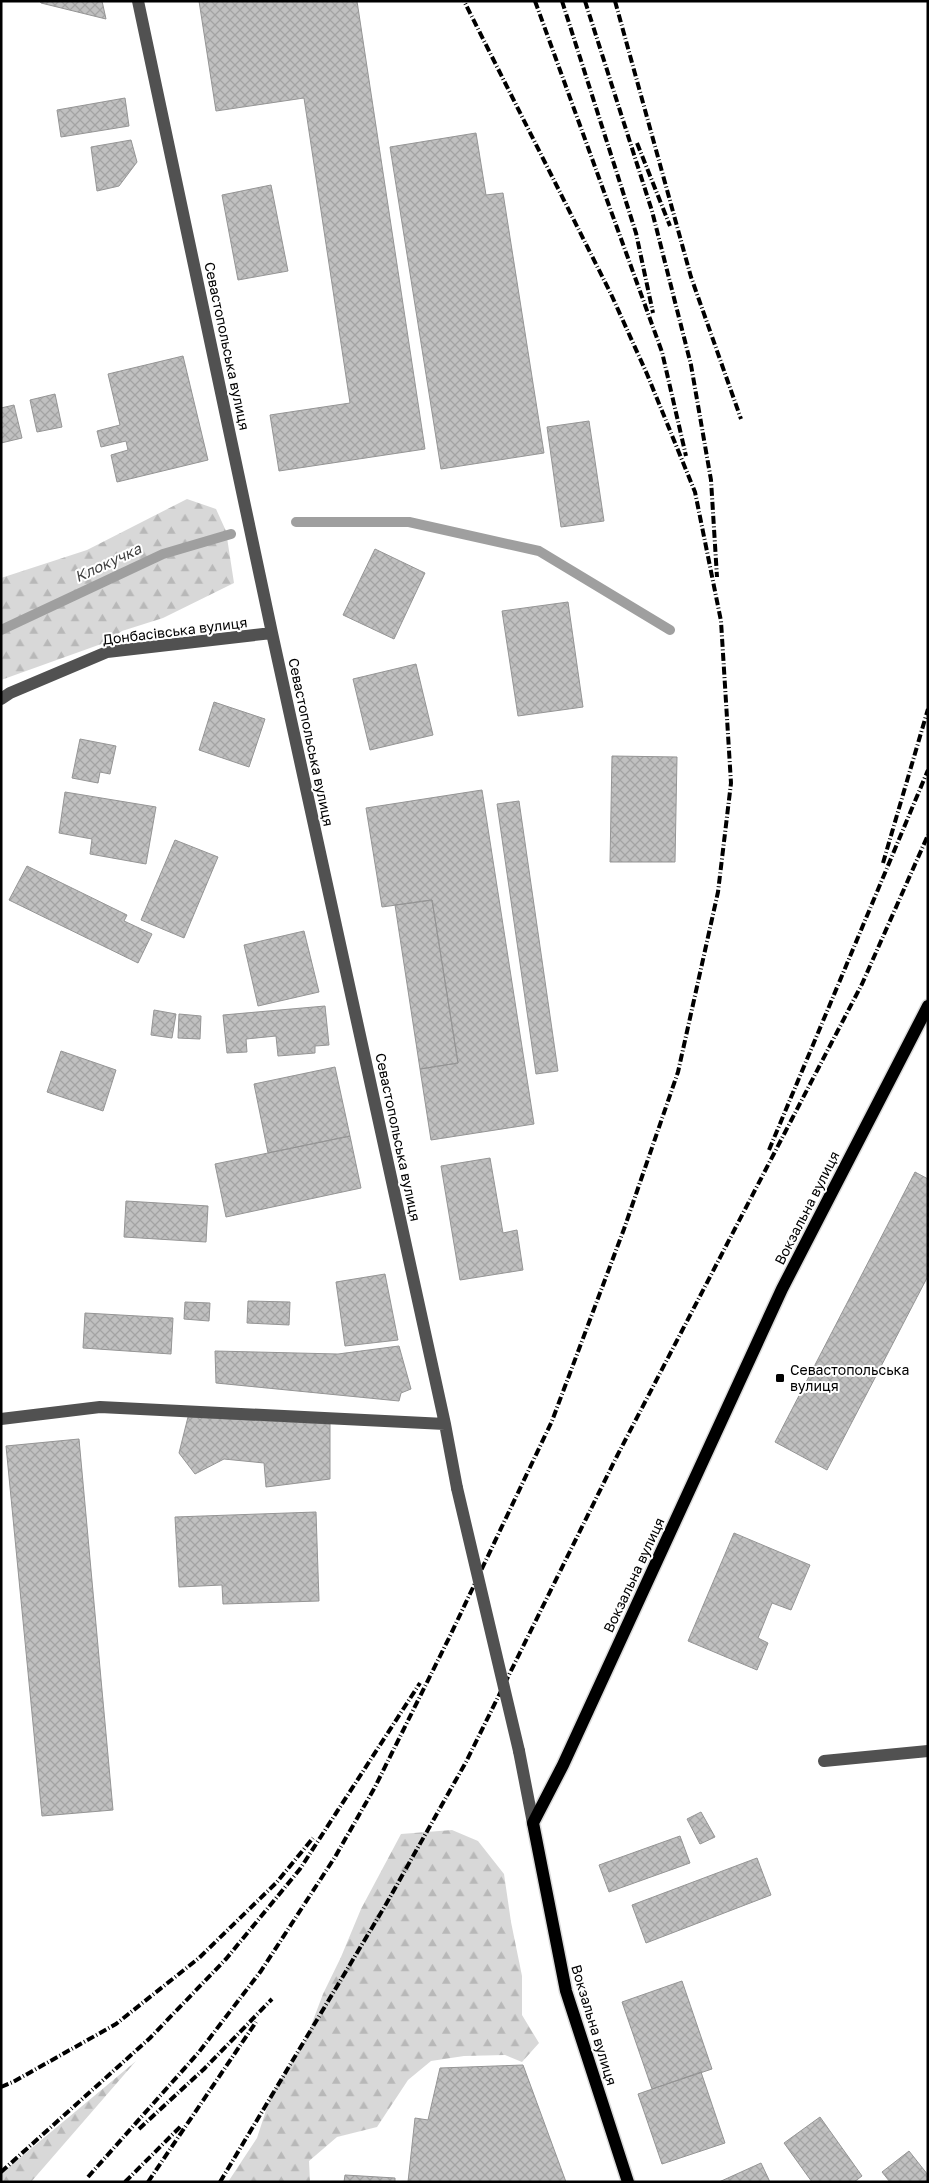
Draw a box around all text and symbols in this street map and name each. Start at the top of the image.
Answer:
street label: Севастопольська вулиця [201,260,254,432]
water label: Клокучка [72,539,145,586]
street label: Донбасівська вулиця [102,613,248,648]
street label: Севастопольська вулиця [285,656,338,828]
street label: Севастопольська вулиця [372,1051,425,1223]
street label: Вокзальна вулиця [771,1148,843,1267]
place label: Севастопольська вулиця [790,1361,909,1394]
marker: Севастопольська вулиця [774,1372,786,1384]
street label: Вокзальна вулиця [599,1514,668,1635]
street label: Вокзальна вулиця [568,1963,621,2087]

